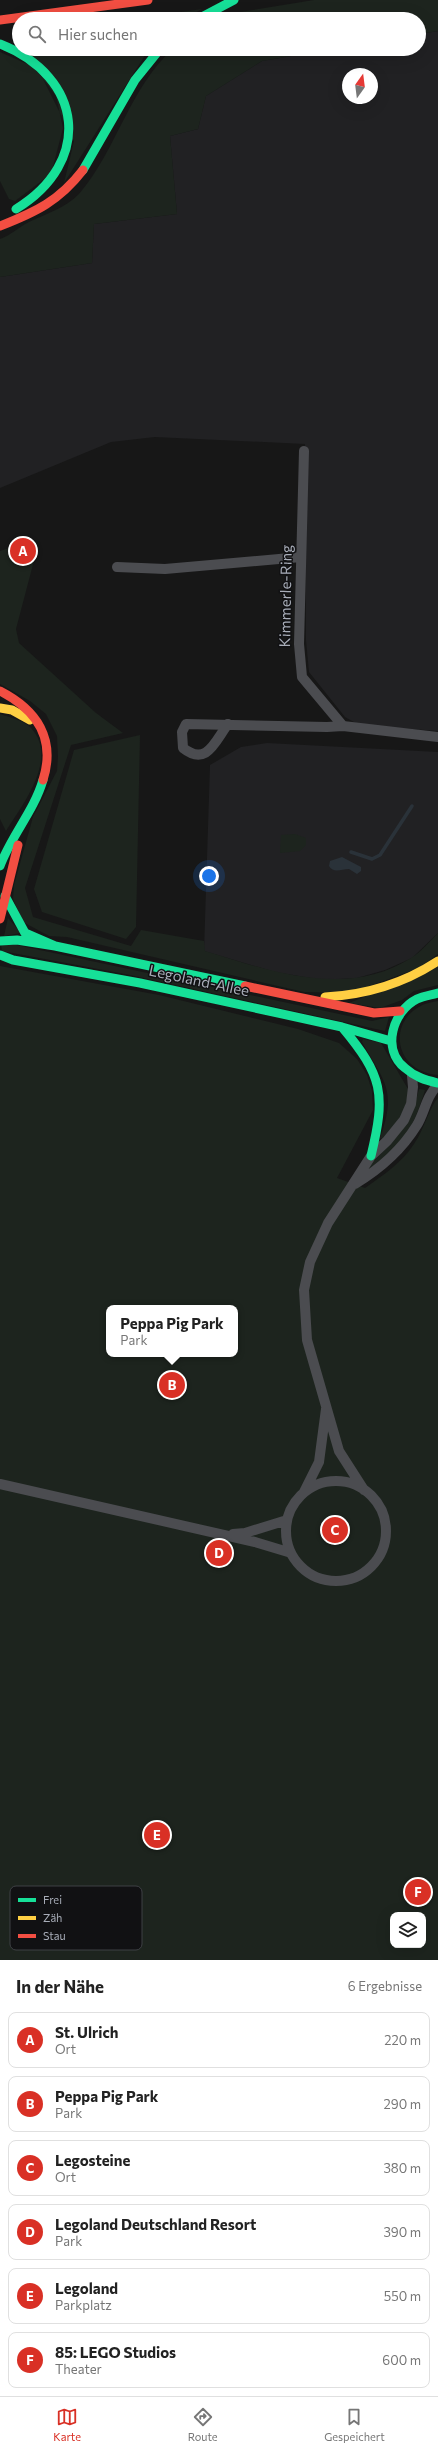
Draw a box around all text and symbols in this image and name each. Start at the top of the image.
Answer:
search box [12,12,426,56]
icon: search [26,23,48,45]
text: Hier suchen [58,25,138,43]
north arrow [342,68,378,104]
pin: A [10,536,36,566]
street label: Kimmerle-Ring [275,544,295,647]
your location [199,866,219,886]
street label: Legoland-Allee [147,961,251,999]
popup [106,1305,238,1357]
text: Peppa Pig Park [120,1314,224,1332]
text: Park [120,1332,147,1348]
pin: B [159,1370,185,1400]
pin: C [322,1515,348,1545]
pin: D [206,1538,232,1568]
pin: E [144,1820,170,1850]
pin: F [405,1877,431,1907]
legend [10,1886,142,1950]
text: Frei [43,1893,62,1906]
text: Zäh [43,1911,62,1924]
map controls [390,1912,426,1948]
button: layers [390,1912,426,1948]
text: Stau [43,1929,66,1942]
text: In der Nähe [16,1976,104,1997]
text: 6 Ergebnisse [348,1978,422,1994]
text: St. Ulrich [55,2023,118,2041]
text: A [25,2032,35,2048]
text: 220 m [384,2032,421,2048]
text: Ort [55,2041,76,2057]
text: Peppa Pig Park [55,2087,158,2105]
text: B [26,2096,34,2112]
text: 290 m [384,2096,421,2112]
text: Park [55,2105,82,2121]
text: Legosteine [55,2151,130,2169]
text: C [26,2160,34,2176]
text: 380 m [383,2160,421,2176]
text: Ort [55,2169,76,2185]
text: Legoland Deutschland Resort [55,2215,256,2233]
text: D [25,2224,35,2240]
text: 390 m [383,2224,421,2240]
text: Park [55,2233,82,2249]
text: Legoland [55,2279,118,2297]
text: E [26,2288,34,2304]
text: 550 m [384,2288,421,2304]
text: Parkplatz [55,2297,112,2313]
text: 85: LEGO Studios [55,2343,176,2361]
text: F [26,2352,34,2368]
text: 600 m [382,2352,421,2368]
text: Theater [55,2361,102,2377]
tab: Karte [53,2406,81,2443]
tab: Route [188,2406,218,2443]
tab: Gespeichert [324,2406,385,2443]

